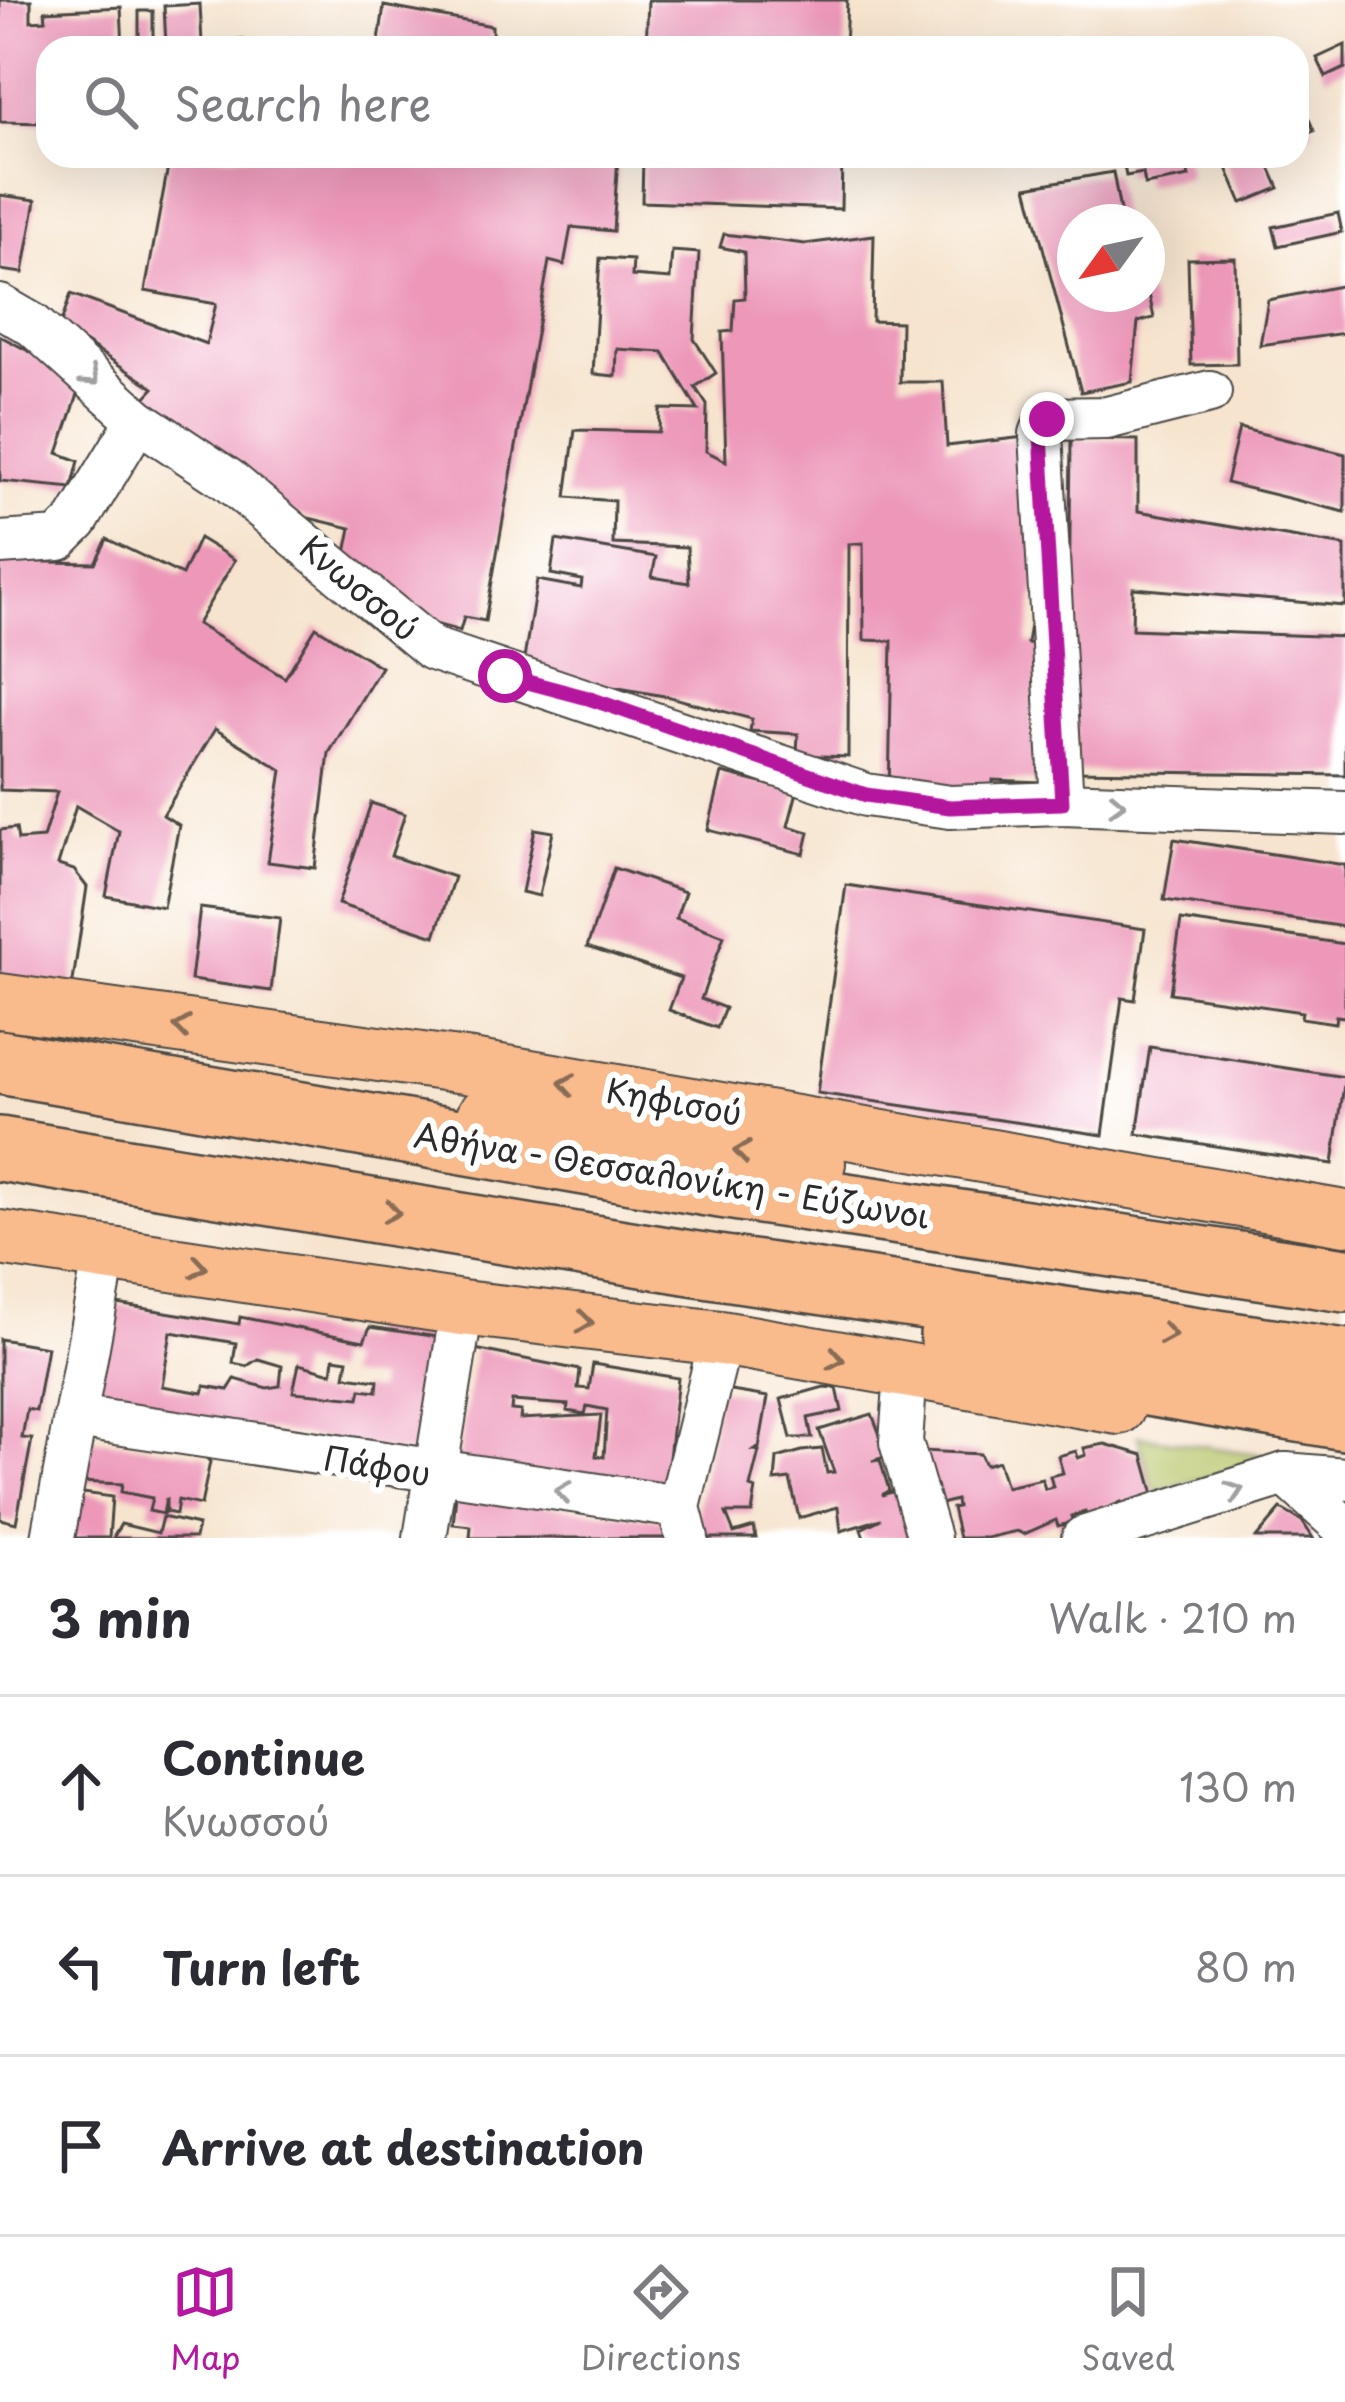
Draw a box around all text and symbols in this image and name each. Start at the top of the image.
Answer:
search box [36,36,1309,168]
text: Search here [174,68,431,136]
icon: search [78,69,144,135]
north arrow [1057,204,1165,312]
one-way arrow [78,364,99,385]
route end [1020,392,1074,446]
street label: Κνωσσού [290,522,431,651]
route start [478,649,532,703]
one-way arrow [1108,791,1127,817]
one-way arrow [172,1014,192,1040]
street label: Κηφισού [603,1064,746,1137]
one-way arrow [558,1072,578,1097]
street label: Αθήνα - Θεσσαλονίκη - Εύζωνοι [411,1109,934,1240]
one-way arrow [732,1140,752,1166]
one-way arrow [382,1198,402,1223]
one-way arrow [189,1253,209,1279]
one-way arrow [576,1309,595,1334]
one-way arrow [1158,1320,1178,1346]
one-way arrow [826,1345,846,1371]
street label: Πάφου [320,1431,434,1497]
one-way arrow [553,1480,573,1506]
one-way arrow [1224,1481,1245,1506]
text: 3 min [48,1578,192,1655]
text: Walk · 210 m [1048,1587,1297,1646]
text: Continue [162,1722,365,1790]
icon: ahead [48,1753,114,1819]
text: 130 m [1179,1756,1297,1815]
text: Κνωσσού [162,1790,329,1849]
text: Turn left [162,1932,361,2000]
icon: left [48,1933,114,1999]
text: 80 m [1195,1936,1297,1995]
text: Arrive at destination [162,2112,645,2180]
icon: arrive [48,2113,114,2179]
tab: Map [170,2259,241,2381]
tab: Directions [581,2259,741,2381]
tab: Saved [1081,2259,1175,2381]

